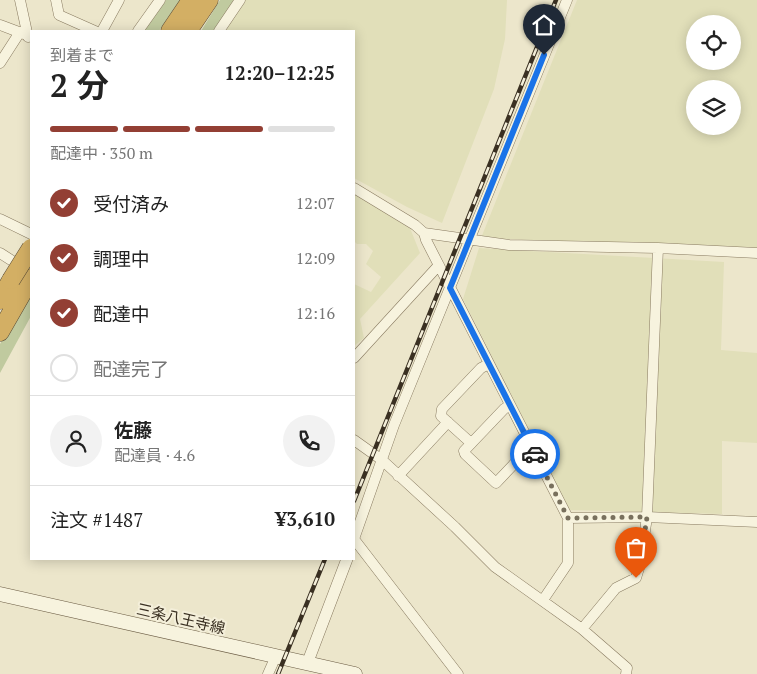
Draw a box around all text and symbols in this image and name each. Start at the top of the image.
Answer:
pin [523,4,565,55]
icon: home [530,11,558,39]
map controls [686,15,741,135]
button: locate [686,15,741,70]
text: 到着まで [50,44,114,66]
text: 12:20–12:25 [224,60,335,85]
text: 2 分 [50,64,109,106]
button: layers [686,80,741,135]
text: 配達中 · 350 m [50,142,153,164]
icon: check [50,189,78,217]
text: 受付済み [93,191,169,216]
text: 12:07 [296,192,335,214]
icon: check [50,244,78,272]
text: 調理中 [93,246,150,271]
text: 12:09 [296,247,335,269]
icon: check [50,299,78,327]
text: 配達中 [93,301,150,326]
text: 12:16 [296,302,335,324]
text: 配達完了 [93,356,169,381]
button: person [50,415,102,467]
button: phone [283,415,335,467]
text: 佐藤 [114,417,152,442]
courier [510,429,560,479]
icon: car [521,440,549,468]
text: 配達員 · 4.6 [114,444,195,466]
text: ¥3,610 [276,506,335,531]
text: 注文 #1487 [50,507,143,532]
pin [615,527,657,578]
icon: bag [622,534,650,562]
street label: 三条八王寺線 [135,598,227,638]

